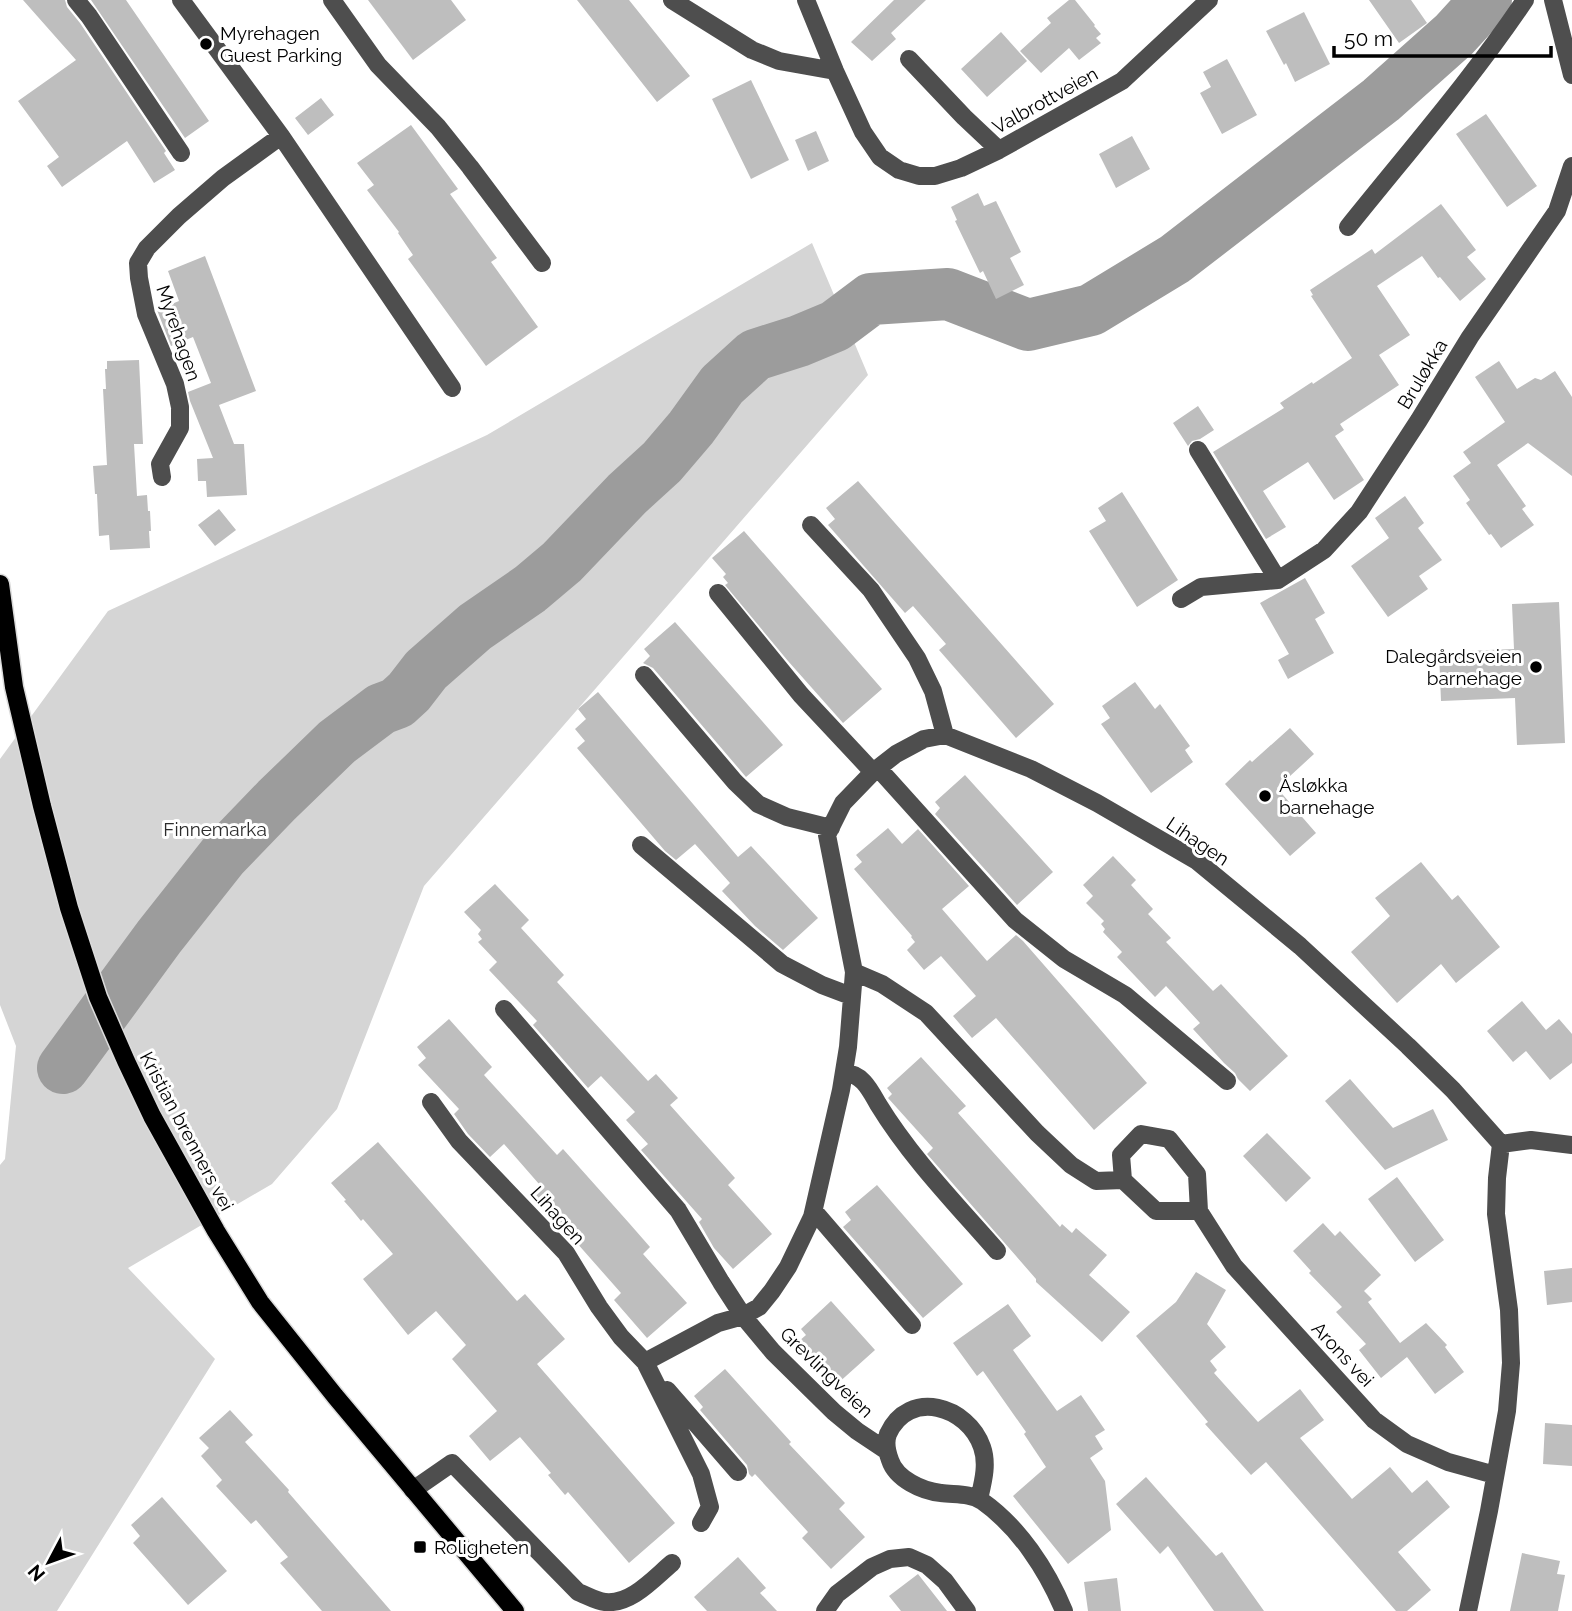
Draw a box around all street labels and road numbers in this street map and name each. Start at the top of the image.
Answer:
street label: Valbrottveien [989,62,1101,138]
street label: Myrehagen [152,282,206,384]
street label: Bruløkka [1393,335,1451,413]
street label: Lihagen [1163,812,1233,870]
street label: Kristian brenners vei [136,1048,238,1214]
street label: Lihagen [526,1181,590,1249]
street label: Arons vei [1308,1317,1378,1391]
street label: Grevlingveien [776,1322,878,1422]

